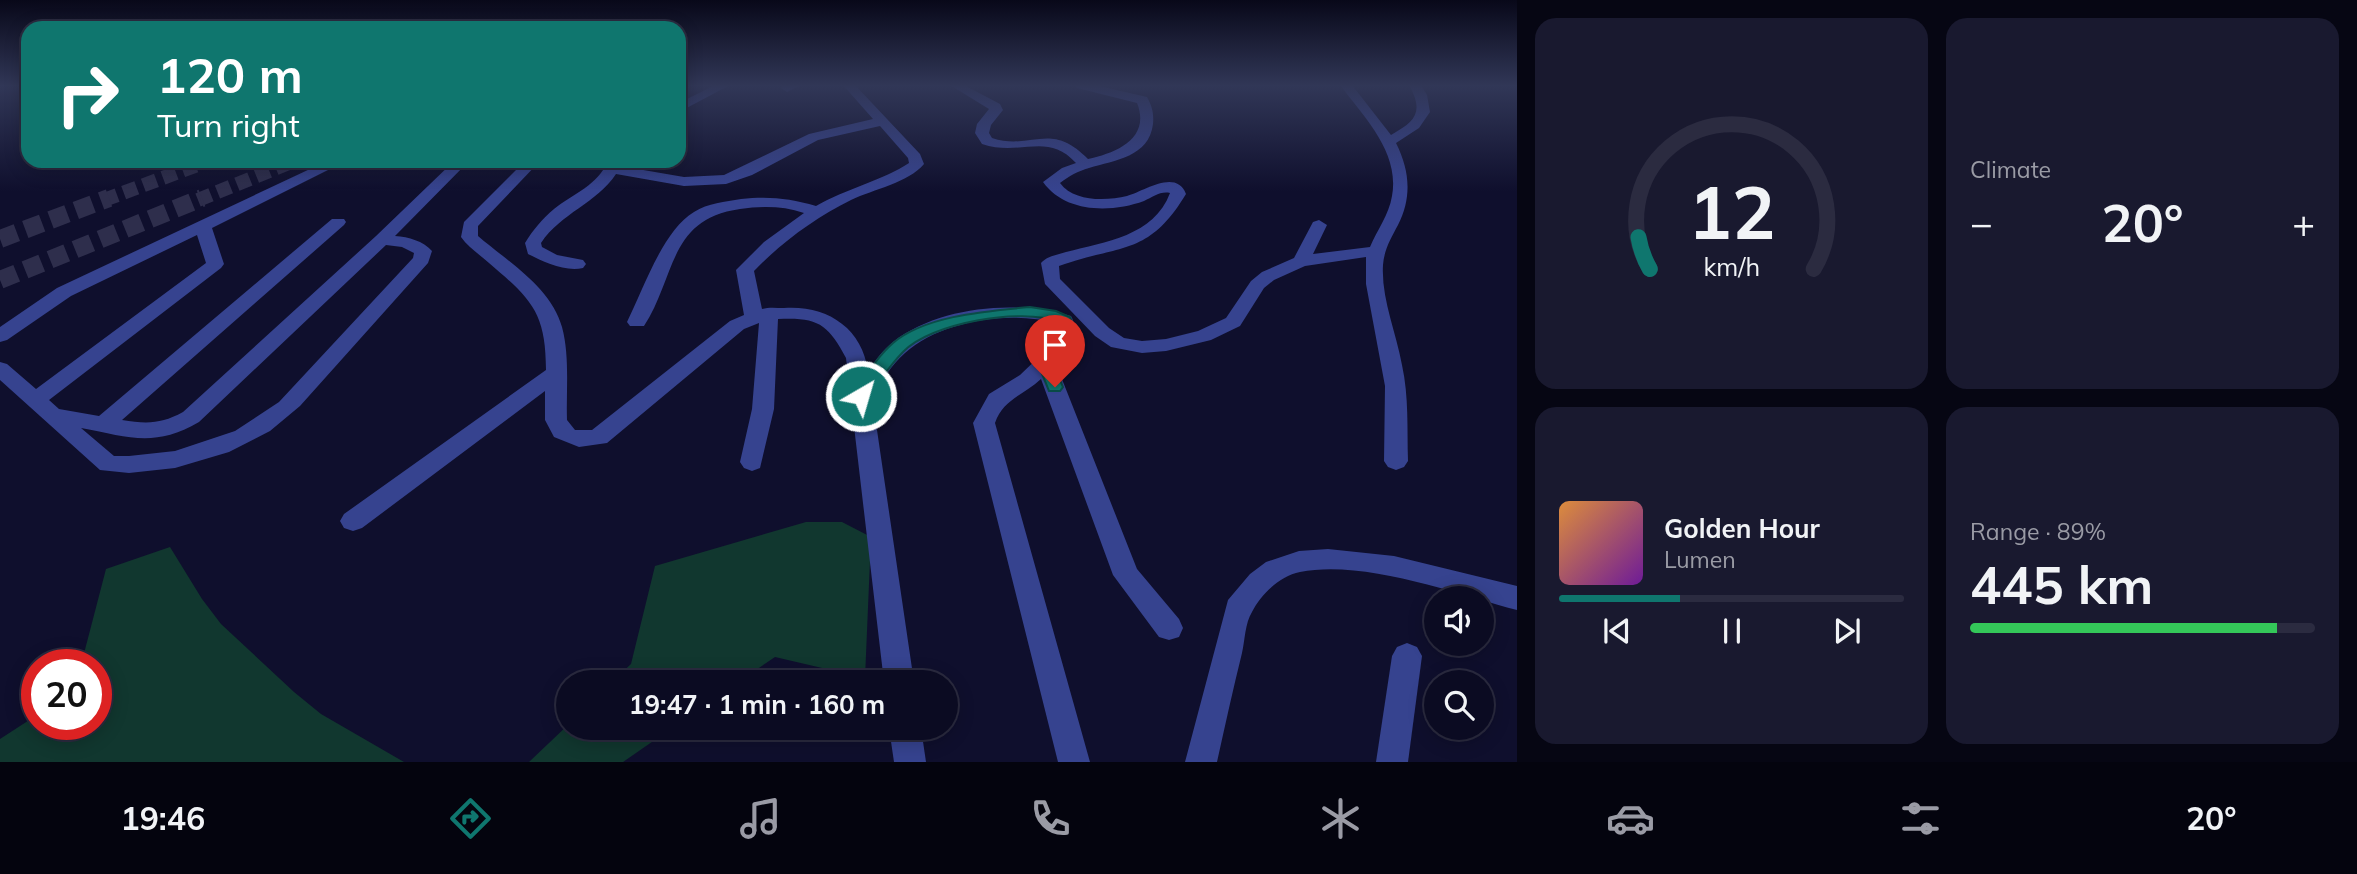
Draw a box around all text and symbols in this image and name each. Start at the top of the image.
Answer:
text: 120 m [157,44,303,105]
icon: right [42,49,133,140]
text: Turn right [157,105,300,145]
text: Climate [1970,155,2051,184]
text: 12 [1688,167,1775,258]
text: 20° [2101,190,2184,255]
text: − [1970,199,1993,247]
text: + [2292,199,2315,247]
text: km/h [1703,251,1760,282]
pin [1025,315,1085,387]
icon: arrive [1036,326,1074,364]
position arrow [824,359,898,433]
text: Golden Hour [1664,512,1820,545]
text: Range · 89% [1970,517,2106,546]
text: Lumen [1664,545,1736,574]
text: 445 km [1970,552,2153,617]
map controls [1424,586,1494,740]
button: sound [1424,586,1494,656]
icon: previous [1598,612,1636,650]
icon: pause [1713,612,1751,650]
icon: next [1828,612,1866,650]
speed limit sign: 20 [21,649,112,740]
button: search [1424,670,1494,740]
text: 19:47 · 1 min · 160 m [629,688,885,721]
icon: directions [446,794,495,843]
icon: music [736,794,785,843]
icon: phone [1026,794,1075,843]
icon: climate [1316,794,1365,843]
icon: car [1606,794,1655,843]
icon: filters [1896,794,1945,843]
text: 19:46 [120,798,205,838]
text: 20° [2186,798,2236,838]

